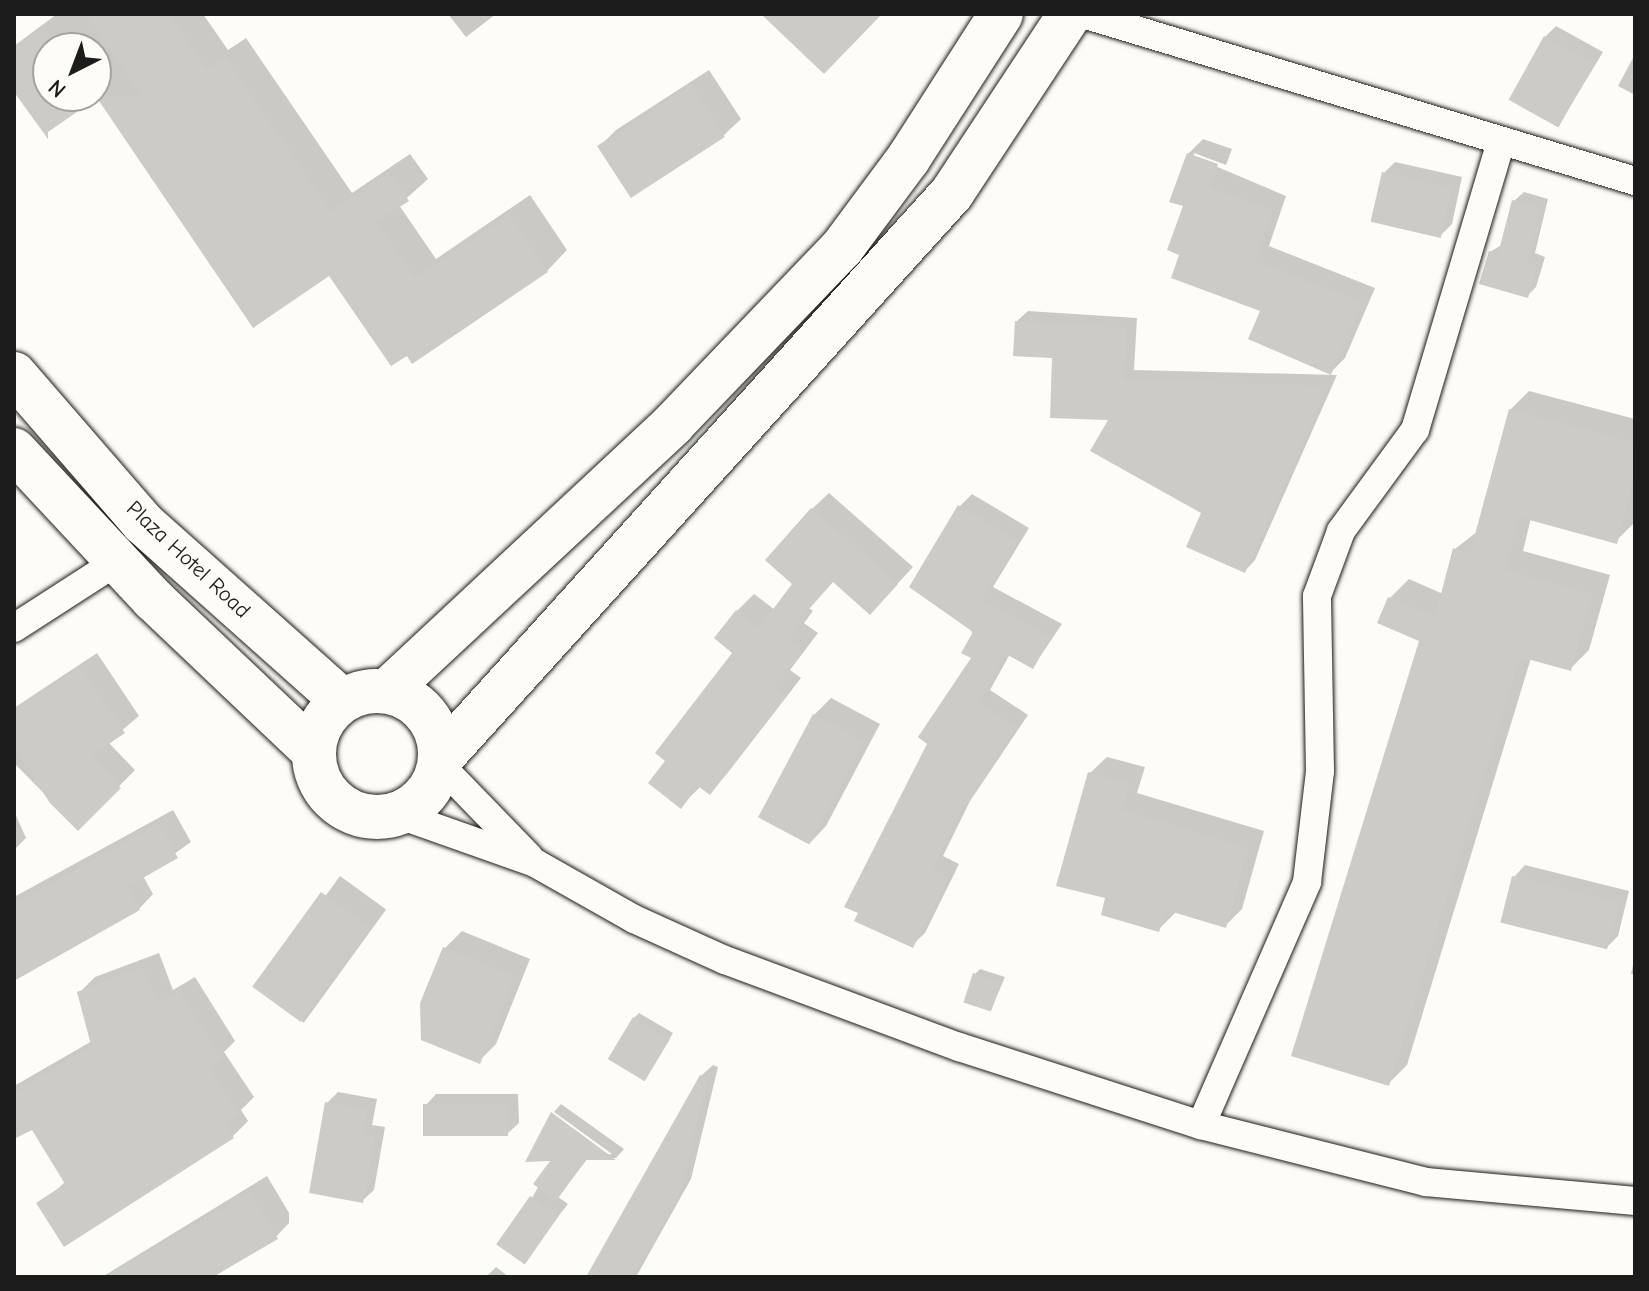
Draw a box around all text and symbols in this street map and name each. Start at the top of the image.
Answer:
north arrow [32,32,112,112]
text: N [43,74,71,103]
street label: Plaza Hotel Road [121,496,255,624]

